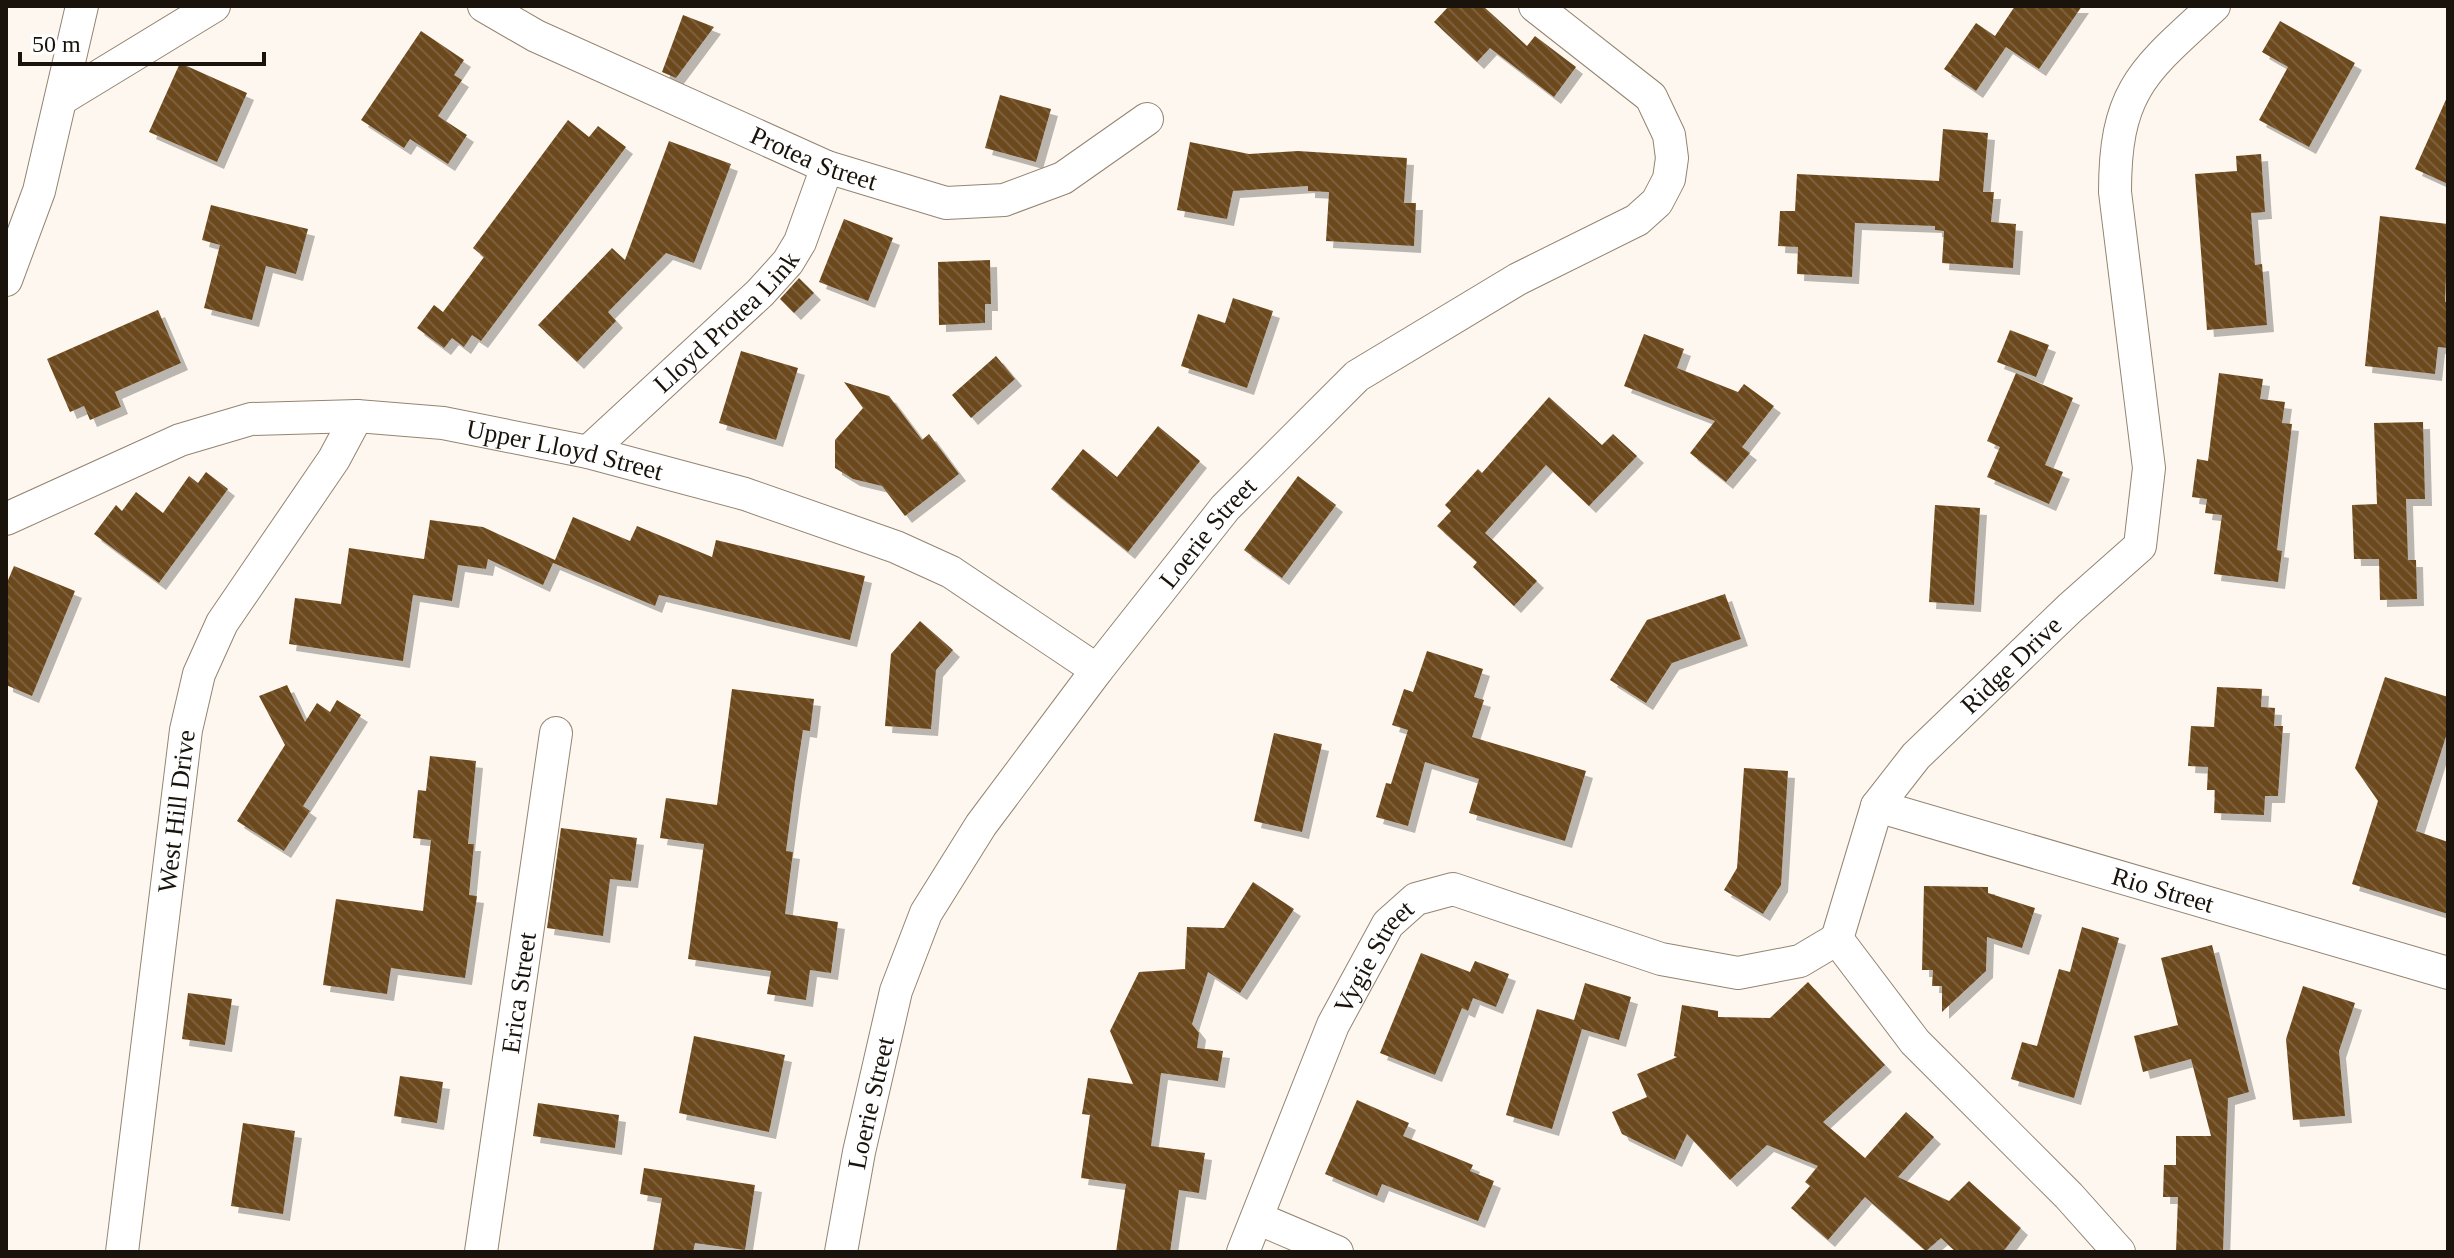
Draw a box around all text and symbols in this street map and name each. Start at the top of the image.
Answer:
scale bar [20,16,264,66]
text: 50 m [32,31,81,57]
street label: Protea Street [746,120,881,196]
street label: Lloyd Protea Link [648,247,805,398]
street label: Upper Lloyd Street [464,414,667,486]
street label: Loerie Street [1153,471,1262,594]
street label: Ridge Drive [1955,610,2067,720]
street label: West Hill Drive [152,728,200,895]
street label: Rio Street [2109,861,2218,918]
street label: Vygie Street [1328,894,1420,1018]
street label: Erica Street [495,929,542,1055]
street label: Loerie Street [842,1033,900,1171]

